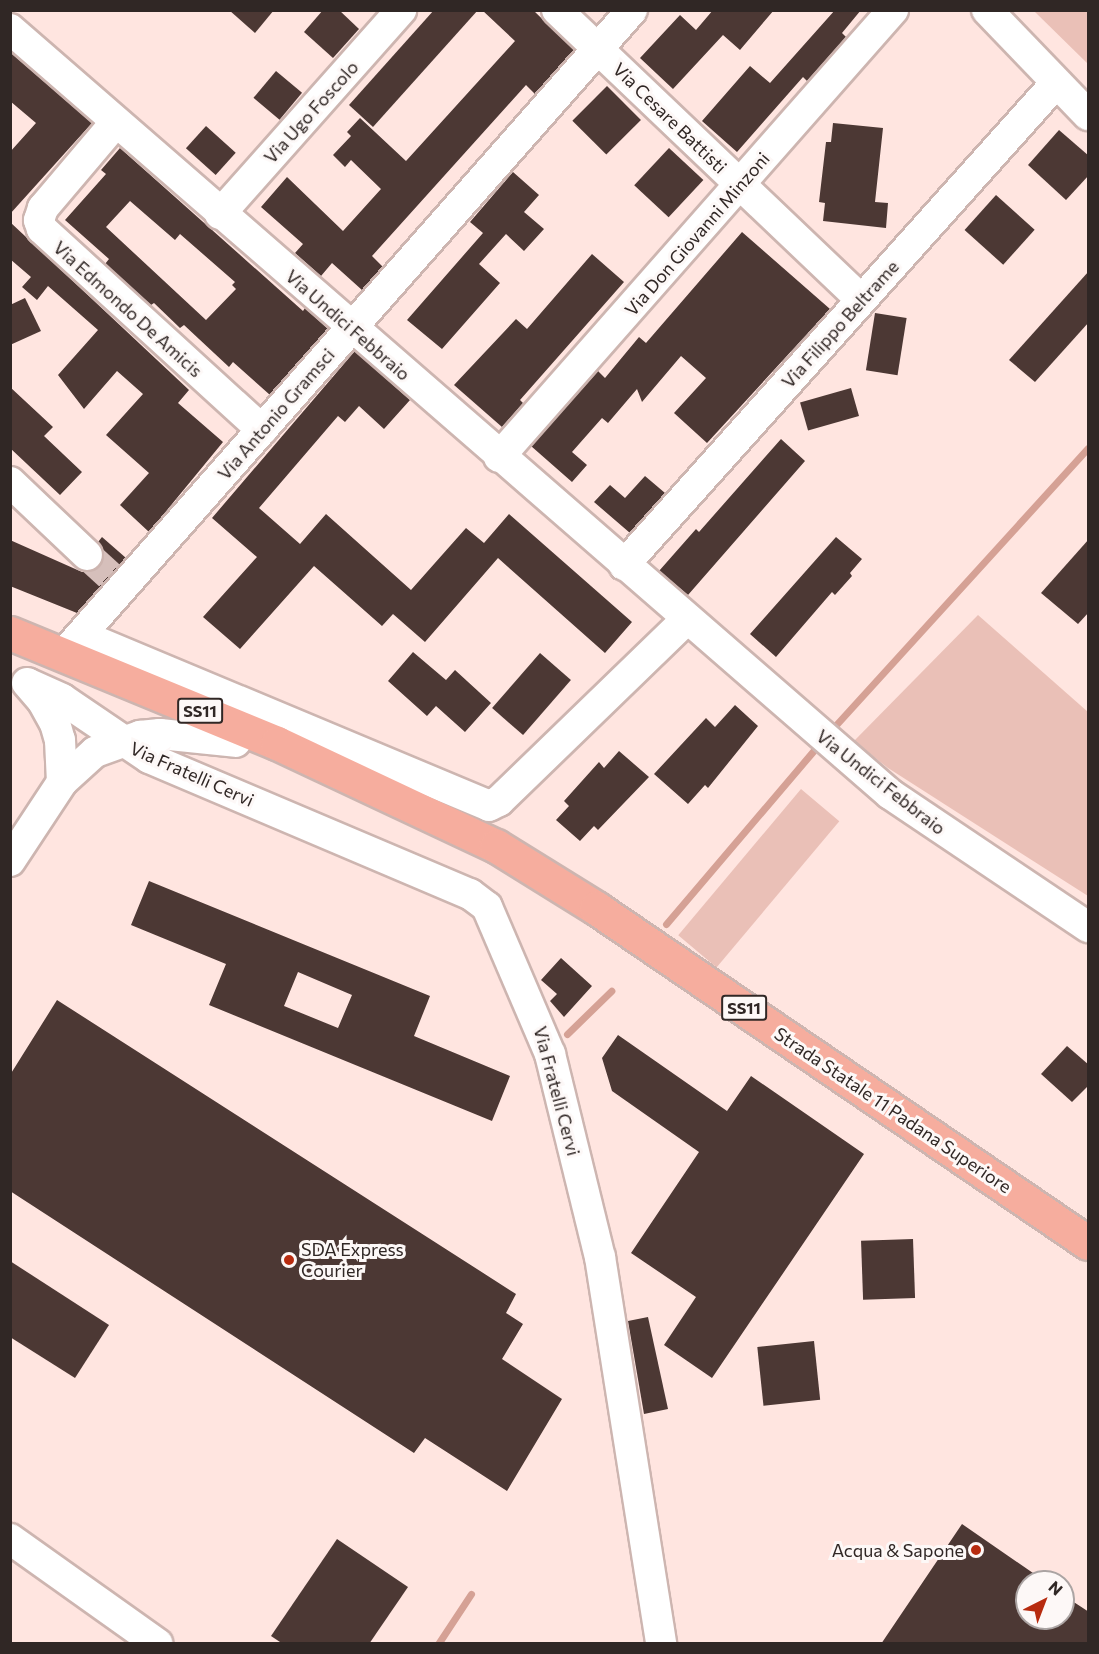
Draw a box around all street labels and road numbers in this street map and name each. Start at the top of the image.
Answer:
street label: Via Ugo Foscolo [259,56,363,168]
street label: Via Cesare Battisti [609,58,731,178]
street label: Via Don Giovanni Minzoni [620,148,774,320]
street label: Via Edmondo De Amicis [49,236,207,382]
street label: Via Filippo Beltrame [777,256,903,392]
street label: Via Undici Febbraio [281,265,415,385]
street label: Via Antonio Gramsci [213,344,339,484]
road number: SS11 [176,698,224,724]
street label: Via Undici Febbraio [812,725,950,839]
street label: Via Fratelli Cervi [127,737,257,811]
road number: SS11 [720,995,768,1021]
street label: Strada Statale 11 Padana Superiore [770,1022,1016,1198]
street label: Via Fratelli Cervi [529,1024,585,1158]

